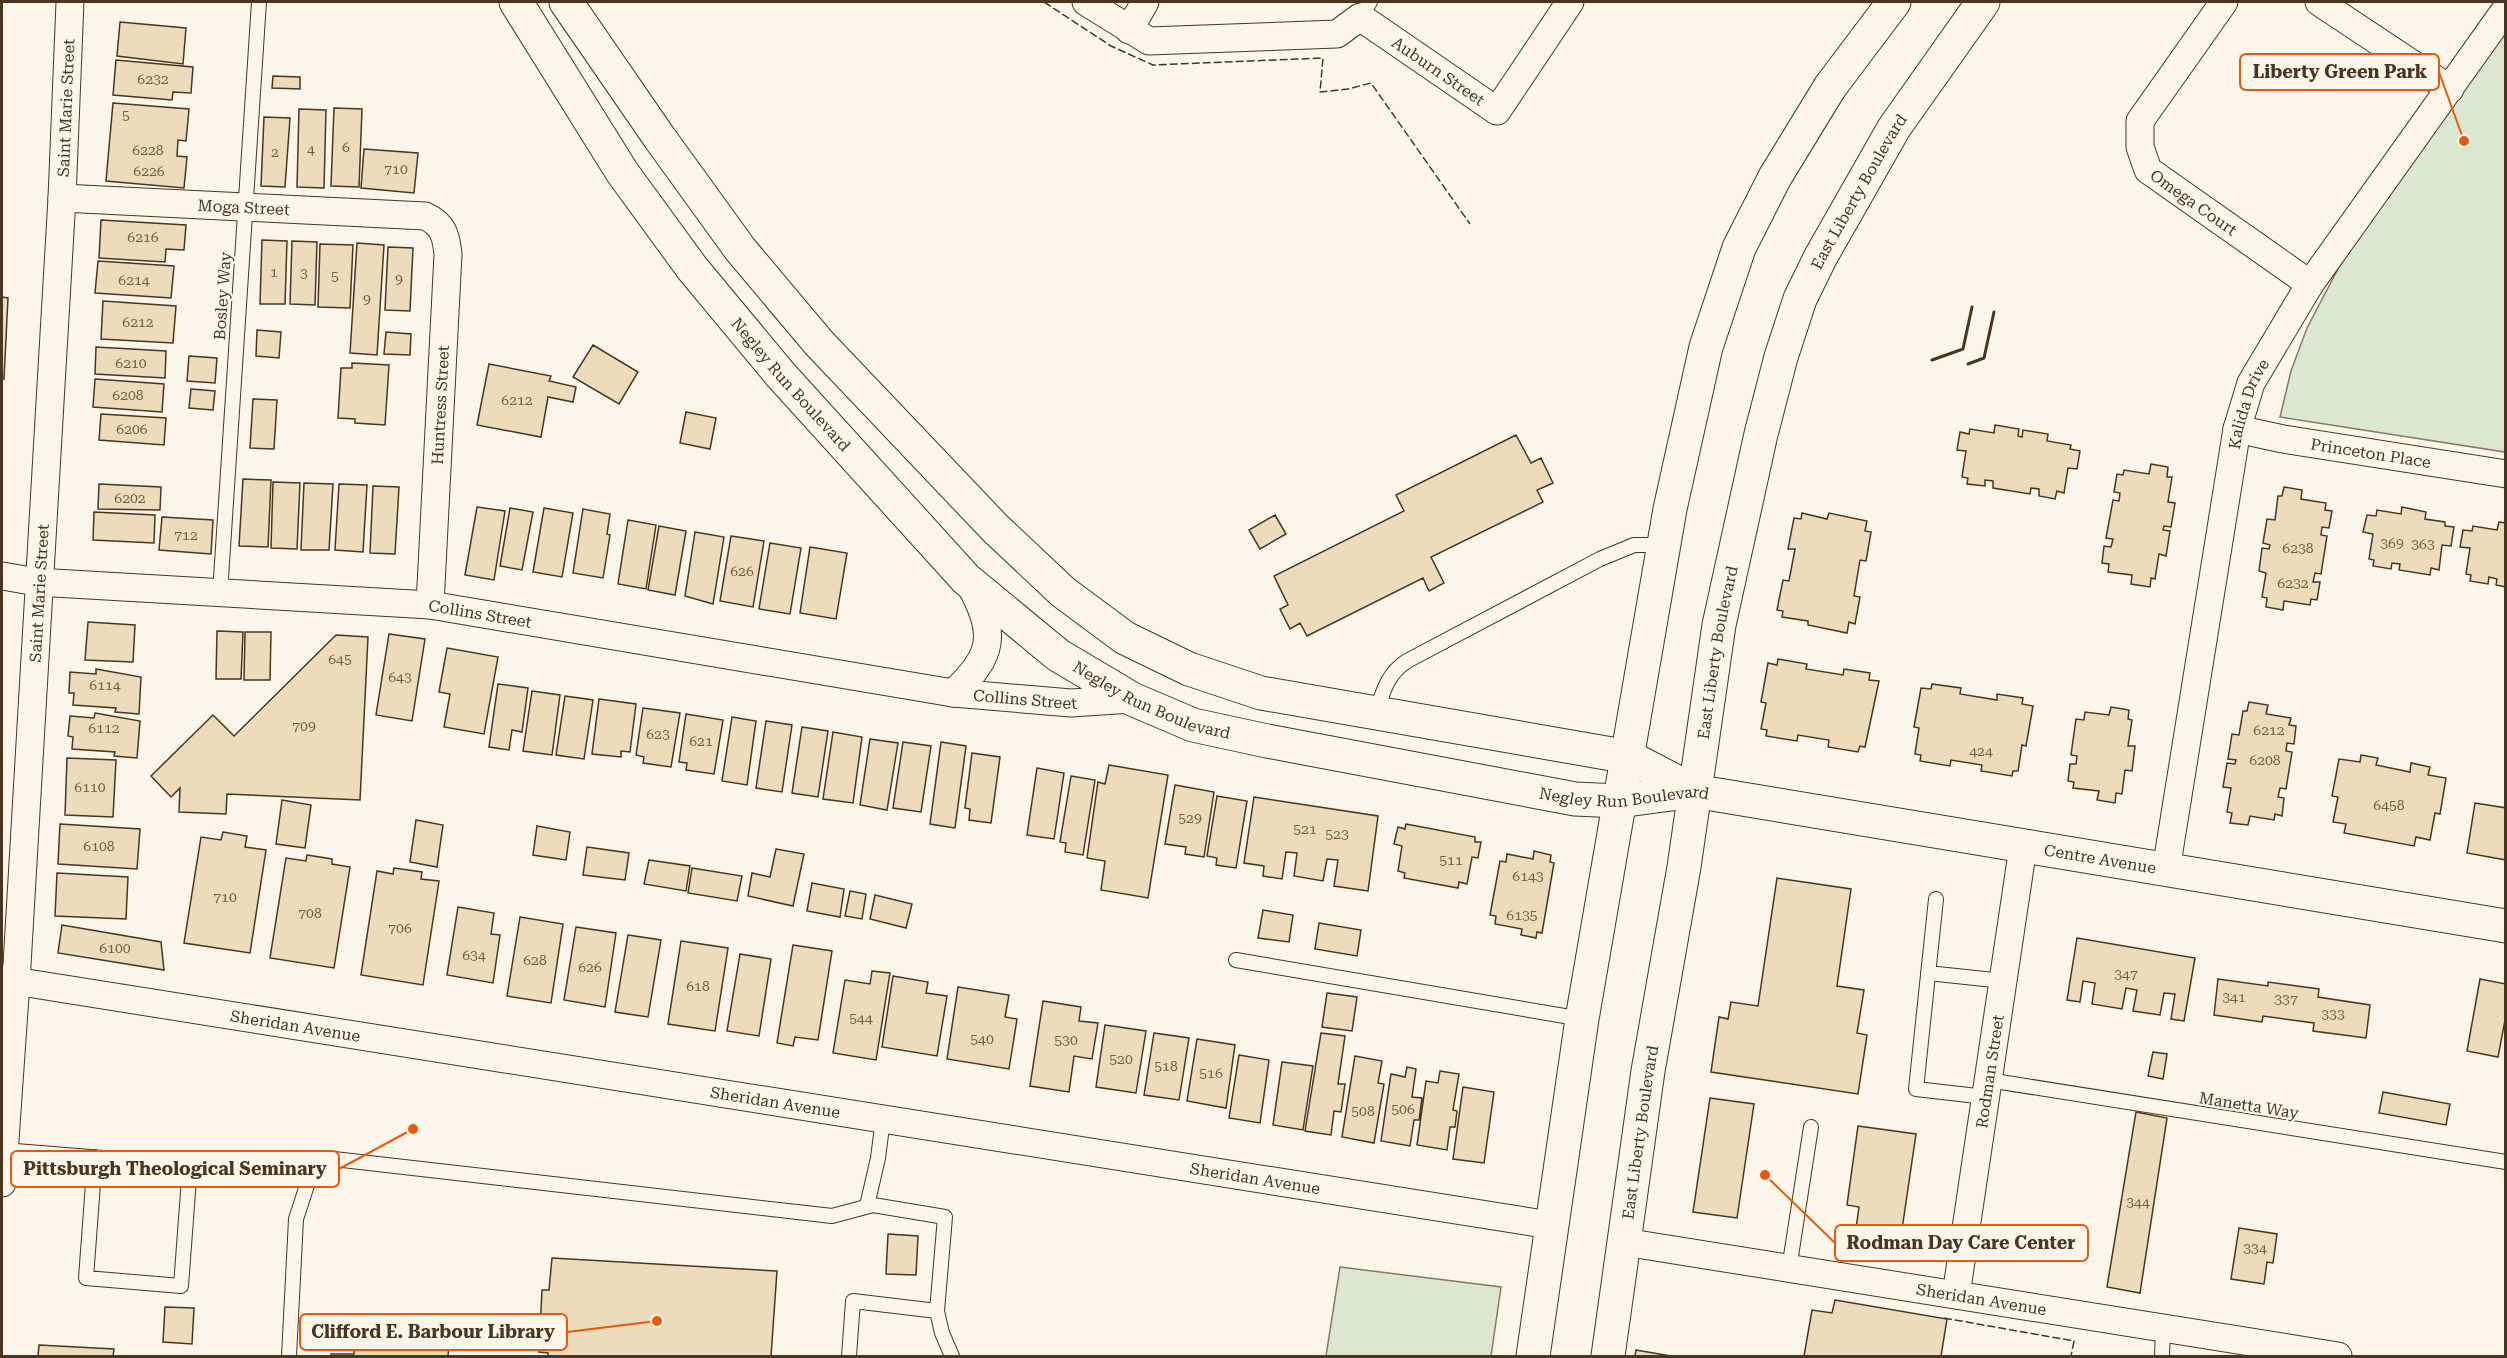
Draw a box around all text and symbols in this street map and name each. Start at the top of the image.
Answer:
street label: Auburn Street [1388,33,1488,110]
street label: Saint Marie Street [54,38,78,177]
callout: Liberty Green Park [2240,54,2439,90]
text: Liberty Green Park [2253,61,2428,82]
house number: 6232 [137,71,169,87]
house number: 5 [122,107,130,123]
street label: East Liberty Boulevard [1807,110,1911,272]
house number: 6 [342,139,350,155]
house number: 4 [307,141,315,157]
house number: 6228 [132,142,164,158]
house number: 2 [271,144,279,160]
house number: 710 [384,161,408,177]
house number: 6226 [133,163,165,179]
street label: Omega Court [2146,166,2241,240]
street label: Moga Street [197,196,290,219]
house number: 6216 [127,229,159,245]
street label: Bosley Way [210,251,235,341]
house number: 1 [270,264,278,280]
house number: 3 [300,265,308,281]
house number: 5 [331,268,339,284]
house number: 9 [395,271,403,287]
house number: 6214 [118,272,150,288]
house number: 9 [363,291,371,307]
house number: 6212 [122,314,154,330]
street label: Negley Run Boulevard [727,314,854,455]
street label: Huntress Street [428,345,453,465]
house number: 6210 [115,355,147,371]
street label: Kalida Drive [2225,355,2273,451]
house number: 6208 [112,387,144,403]
house number: 6212 [501,392,533,408]
house number: 6206 [116,421,148,437]
street label: Princeton Place [2309,434,2432,472]
house number: 6202 [114,490,146,506]
street label: Saint Marie Street [26,523,53,663]
house number: 712 [174,527,198,543]
house number: 369 [2380,535,2404,551]
house number: 363 [2411,536,2435,552]
house number: 6238 [2282,540,2314,556]
house number: 626 [730,563,754,579]
street label: East Liberty Boulevard [1694,564,1742,741]
house number: 6232 [2277,575,2309,591]
street label: Collins Street [427,596,533,632]
house number: 645 [328,651,352,667]
street label: Negley Run Boulevard [1069,657,1232,743]
house number: 643 [388,669,412,685]
house number: 6114 [89,677,121,693]
street label: Collins Street [972,686,1078,713]
house number: 709 [292,718,316,734]
house number: 6112 [88,720,120,736]
house number: 6212 [2253,722,2285,738]
house number: 623 [646,726,670,742]
house number: 621 [689,733,713,749]
house number: 424 [1969,743,1993,759]
house number: 6208 [2249,752,2281,768]
house number: 6110 [74,779,106,795]
street label: Negley Run Boulevard [1538,782,1711,811]
house number: 6458 [2373,797,2405,813]
house number: 529 [1178,810,1202,826]
house number: 521 [1293,821,1317,837]
house number: 523 [1325,826,1349,842]
house number: 6108 [83,838,115,854]
street label: Centre Avenue [2043,840,2158,878]
house number: 511 [1439,852,1463,868]
house number: 6143 [1512,868,1544,884]
house number: 710 [213,889,237,905]
house number: 708 [298,905,322,921]
house number: 6135 [1506,907,1538,923]
house number: 706 [388,920,412,936]
house number: 6100 [99,940,131,956]
house number: 634 [462,947,486,963]
house number: 628 [523,952,547,968]
house number: 626 [578,959,602,975]
house number: 347 [2114,966,2138,982]
house number: 618 [686,978,710,994]
house number: 341 [2222,989,2246,1005]
house number: 337 [2274,991,2298,1007]
street label: Sheridan Avenue [229,1006,362,1046]
house number: 333 [2321,1006,2345,1022]
house number: 544 [849,1010,873,1026]
street label: Rodman Street [1972,1013,2008,1130]
house number: 540 [970,1031,994,1047]
house number: 530 [1054,1032,1078,1048]
street label: East Liberty Boulevard [1618,1044,1662,1221]
house number: 520 [1109,1051,1133,1067]
house number: 518 [1154,1058,1178,1074]
house number: 516 [1199,1065,1223,1081]
street label: Sheridan Avenue [709,1083,842,1122]
street label: Manetta Way [2198,1088,2301,1123]
house number: 506 [1391,1101,1415,1117]
house number: 508 [1351,1103,1375,1119]
callout: Pittsburgh Theological Seminary [11,1151,339,1187]
text: Pittsburgh Theological Seminary [23,1158,327,1179]
street label: Sheridan Avenue [1189,1159,1322,1198]
house number: 344 [2126,1194,2150,1210]
callout: Rodman Day Care Center [1835,1225,2088,1261]
text: Rodman Day Care Center [1847,1232,2075,1253]
house number: 334 [2243,1240,2267,1256]
street label: Sheridan Avenue [1915,1280,2048,1319]
callout: Clifford E. Barbour Library [300,1314,567,1350]
text: Clifford E. Barbour Library [311,1321,555,1342]

